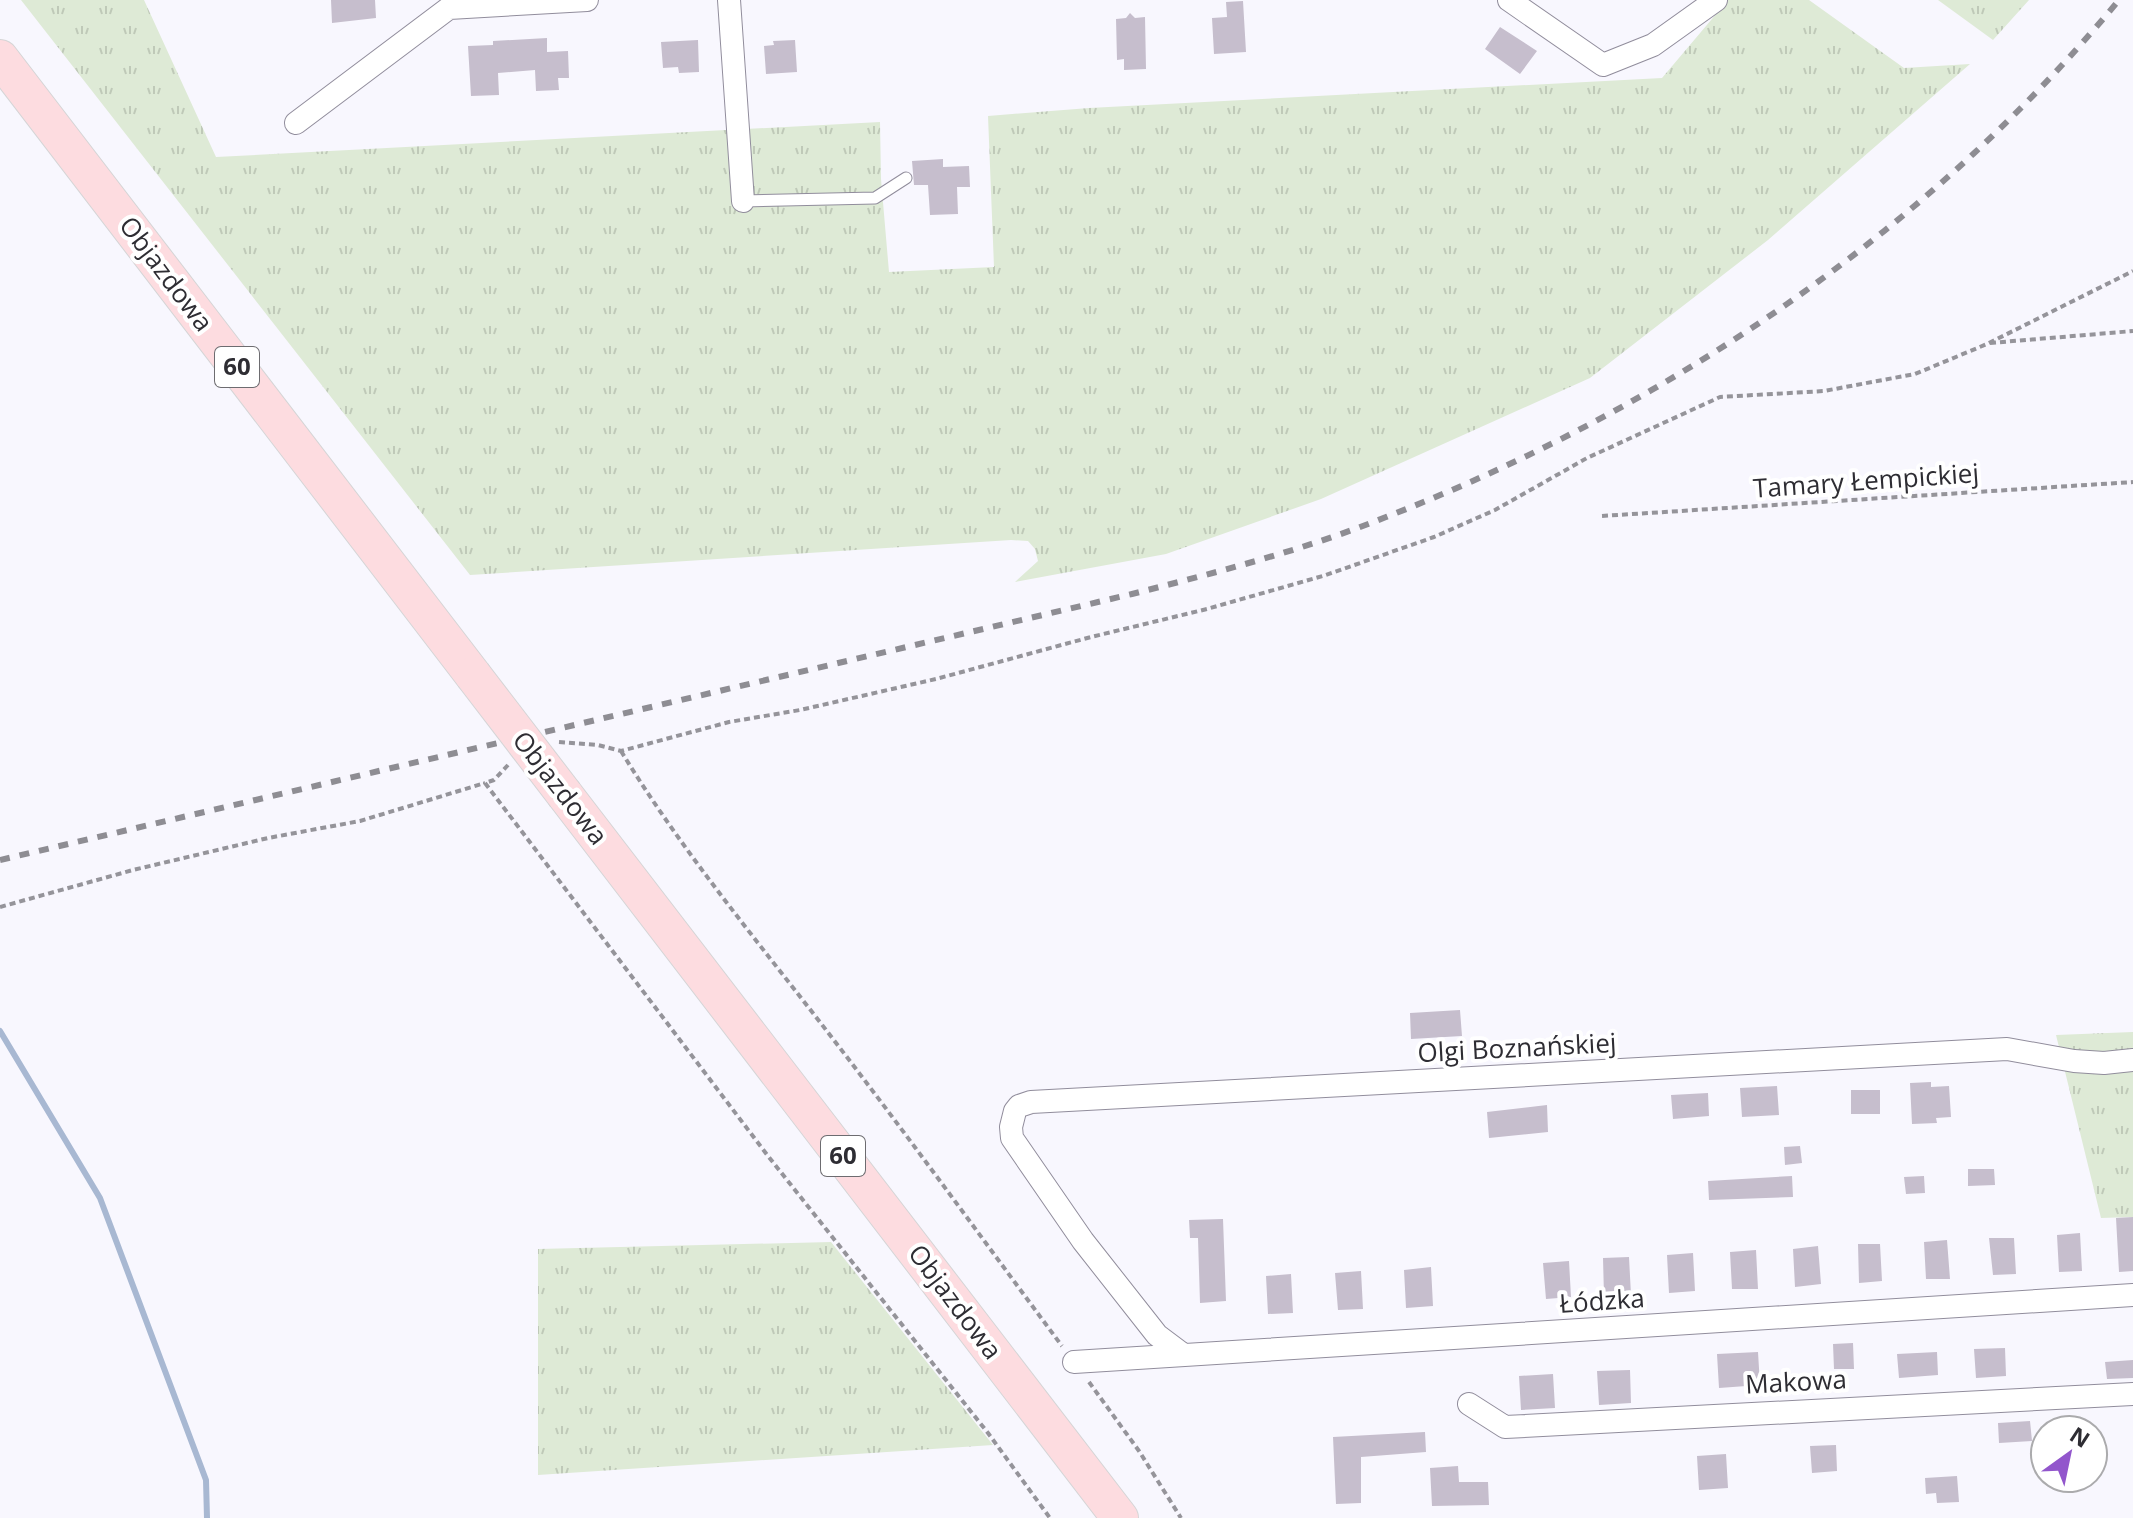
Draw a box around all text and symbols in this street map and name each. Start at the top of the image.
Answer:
street label: Objazdowa [112,208,222,338]
road number: 60 [215,347,259,387]
street label: Tamary Łempickiej [1752,454,1980,506]
street label: Objazdowa [505,723,617,852]
street label: Olgi Boznańskiej [1417,1024,1617,1070]
road number: 60 [821,1136,865,1176]
street label: Objazdowa [901,1236,1011,1366]
street label: Łódzka [1558,1279,1646,1321]
street label: Makowa [1744,1360,1848,1402]
north arrow [2029,1414,2109,1494]
text: N [2065,1419,2096,1454]

